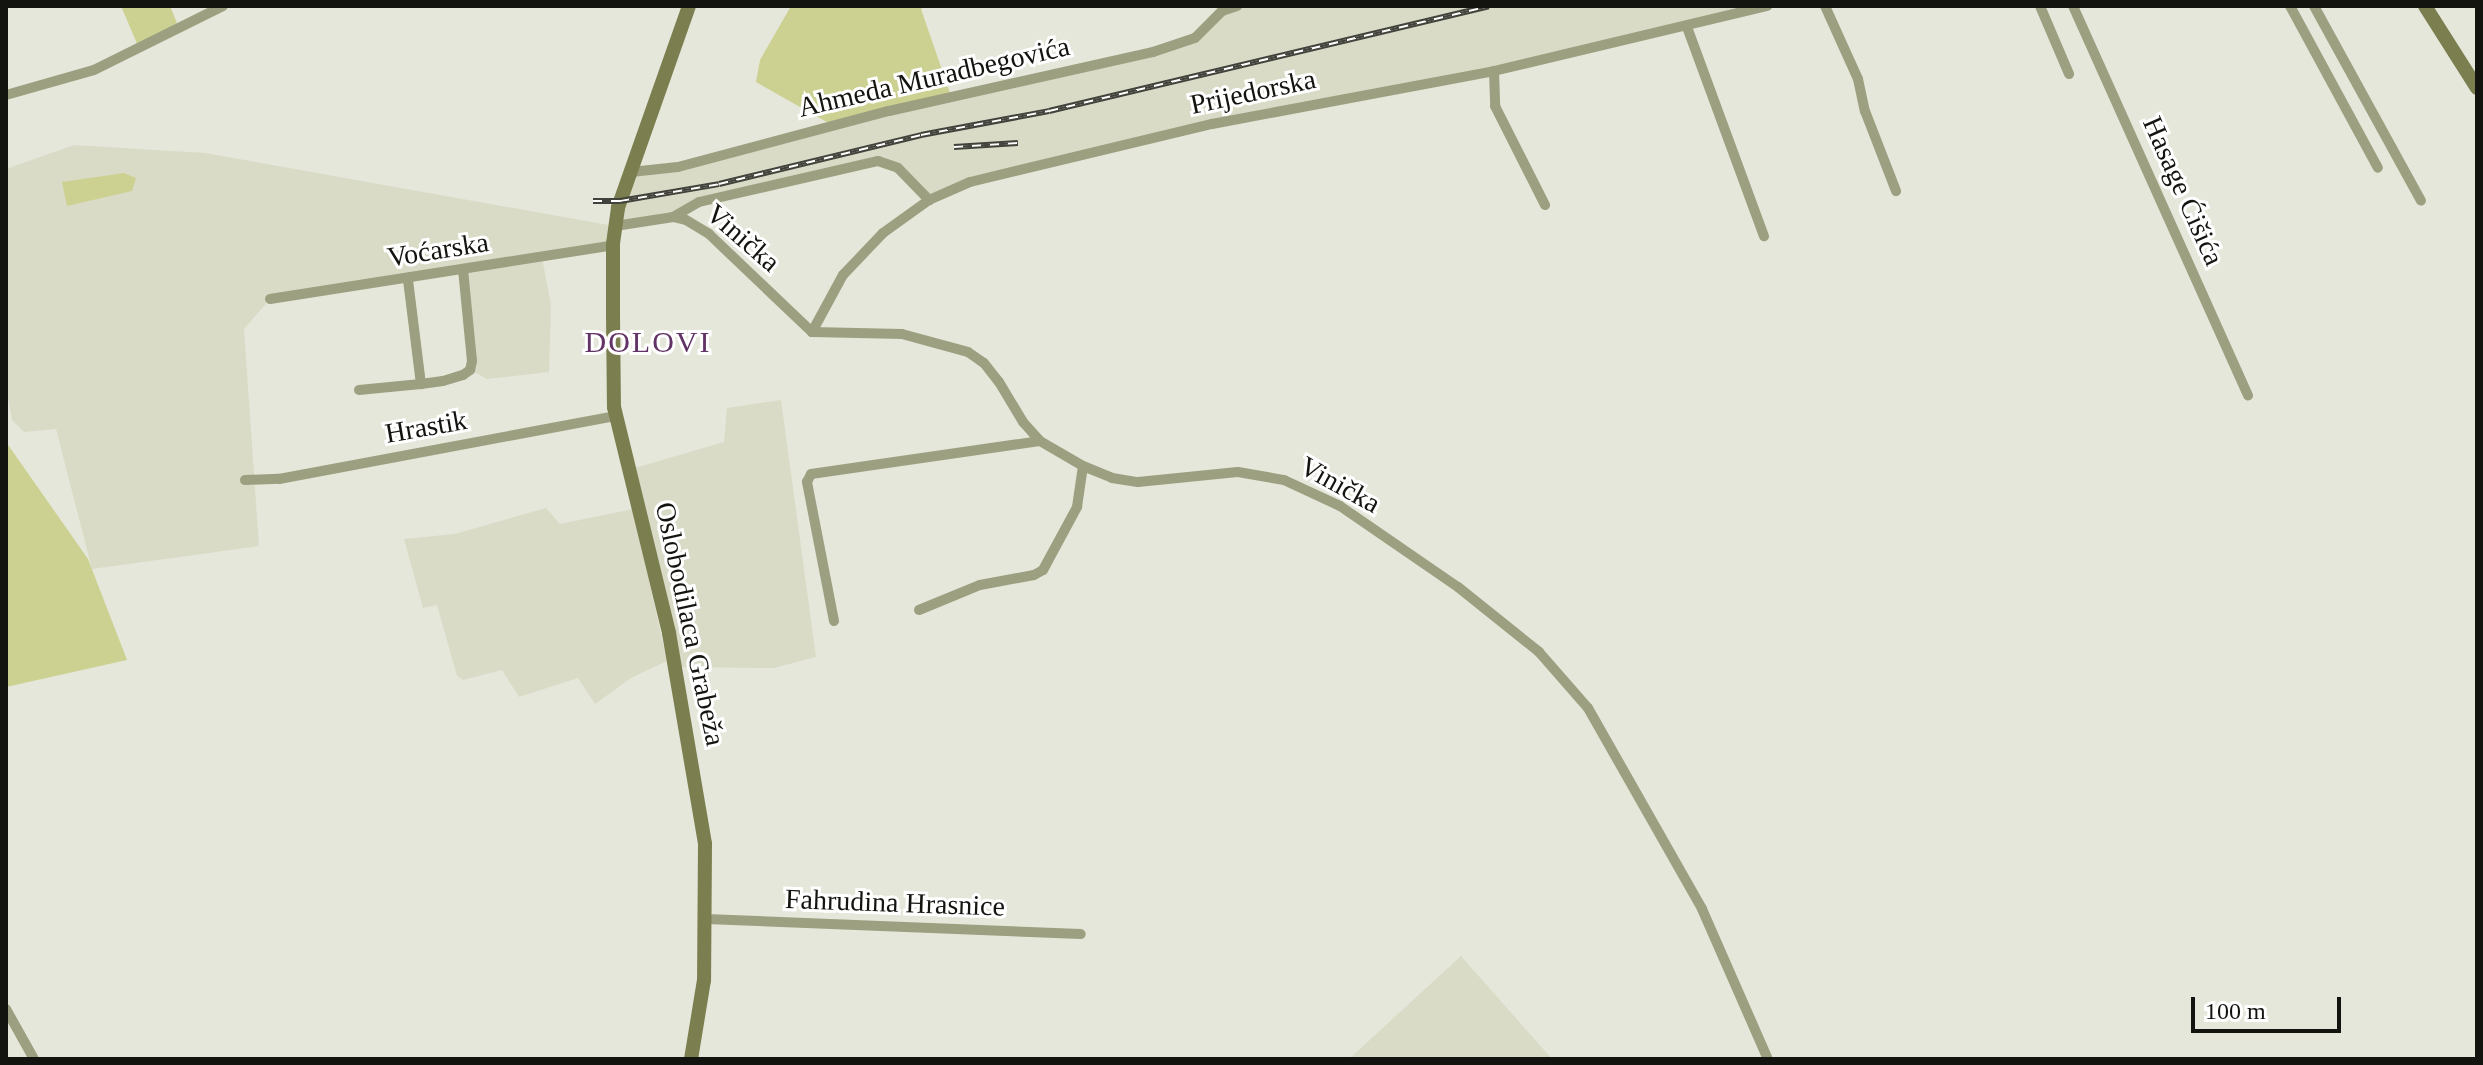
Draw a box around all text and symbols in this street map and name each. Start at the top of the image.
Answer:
street label: Ahmeda Muradbegovića [795,29,1073,125]
street label: Prijedorska [1187,62,1319,122]
street label: Hasage Ćišića [2135,111,2231,271]
street label: Vinička [699,197,787,279]
street label: Voćarska [385,225,491,275]
district label: DOLOVI [585,324,711,360]
street label: Hrastik [382,403,470,451]
street label: Vinička [1294,449,1386,521]
street label: Oslobodilaca Grabeža [648,499,732,749]
street label: Fahrudina Hrasnice [784,882,1006,924]
scale bar [2195,981,2345,1031]
text: 100 m [2205,998,2266,1024]

